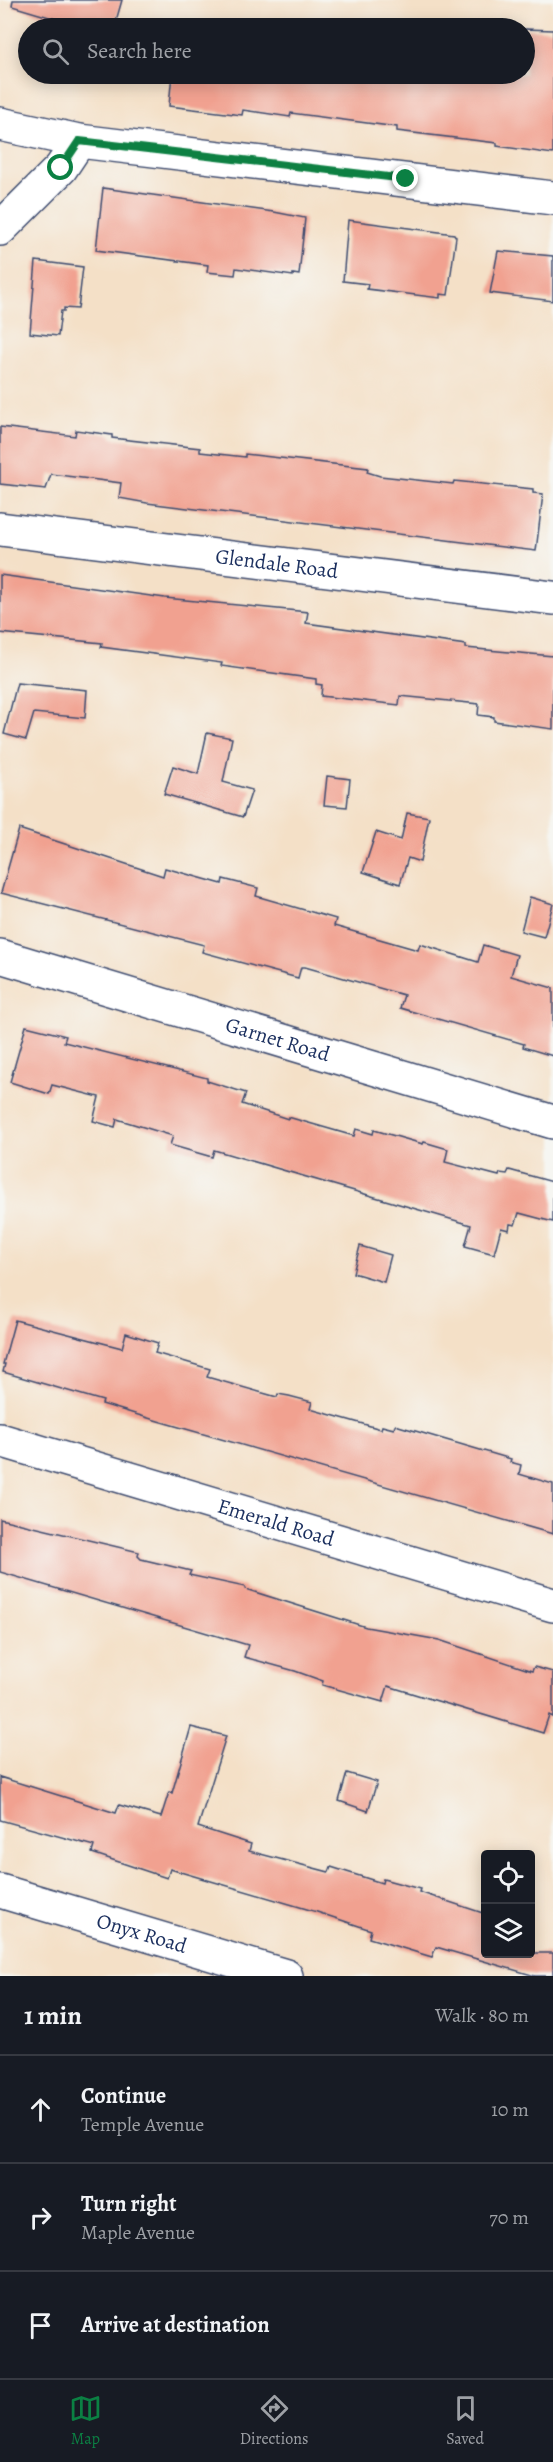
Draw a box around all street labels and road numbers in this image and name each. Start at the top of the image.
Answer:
street label: Glendale Road [214,542,341,585]
street label: Garnet Road [222,1011,334,1068]
street label: Emerald Road [214,1492,338,1553]
street label: Onyx Road [93,1907,191,1960]

